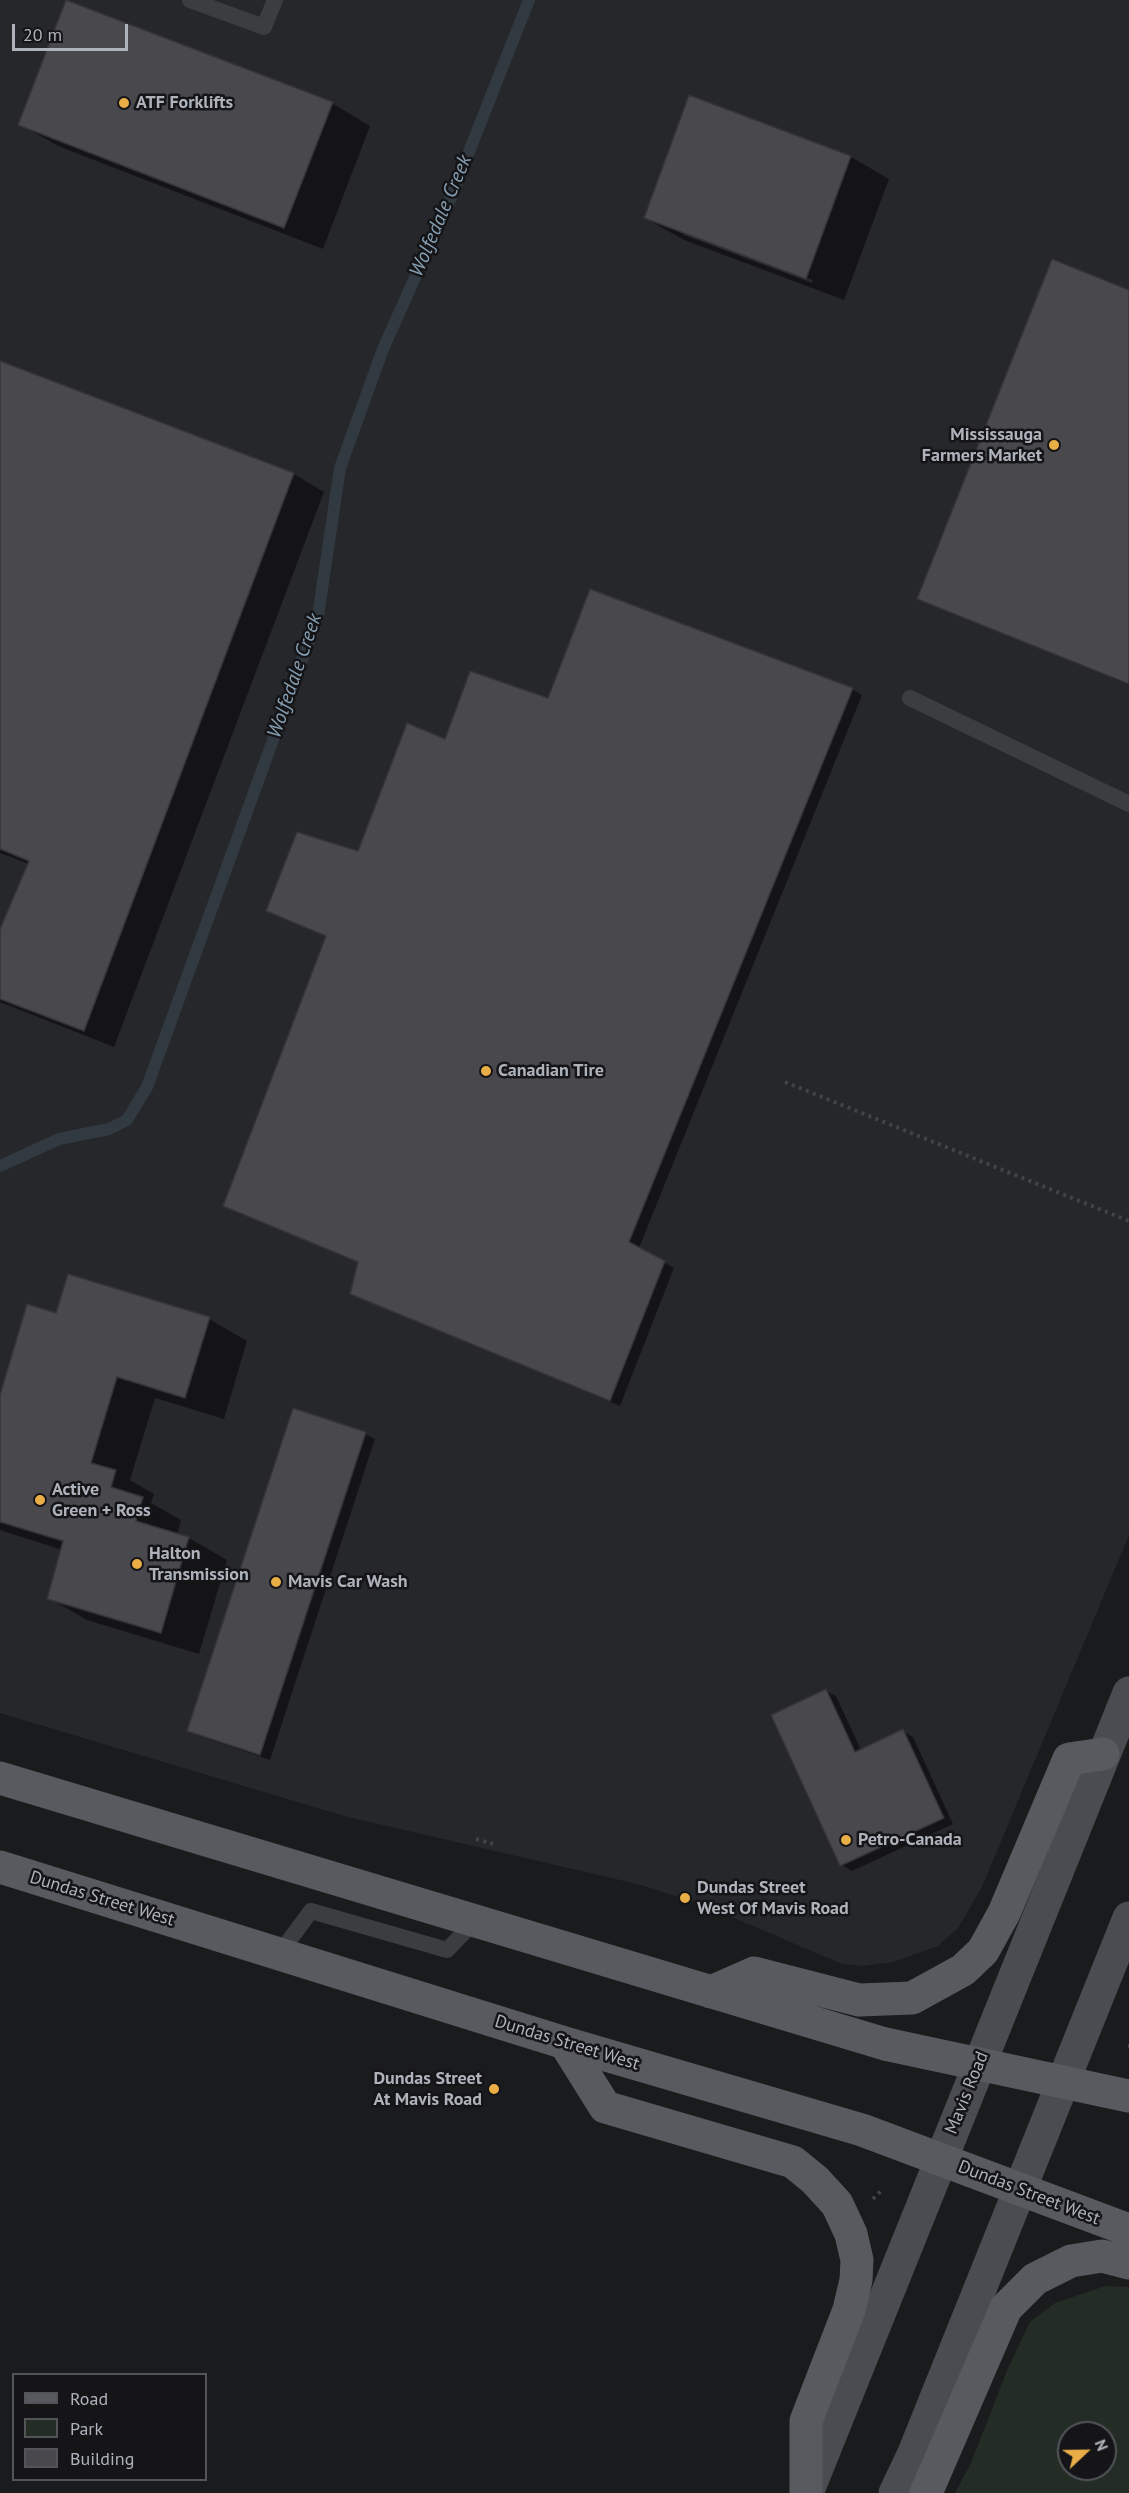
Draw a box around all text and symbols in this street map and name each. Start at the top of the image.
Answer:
scale bar [15,12,130,50]
text: 20 m [23,23,62,46]
place label: ATF Forklifts [136,92,233,114]
marker: ATF Forklifts [117,96,131,110]
water label: Wolfedale Creek [405,152,477,280]
place label: Mississauga Farmers Market [922,424,1042,466]
marker: Mississauga Farmers Market [1047,438,1061,452]
water label: Wolfedale Creek [263,611,327,741]
place label: Canadian Tire [498,1060,604,1082]
marker: Canadian Tire [479,1064,493,1078]
place label: Active Green + Ross [52,1479,151,1522]
marker: Active Green + Ross [33,1493,47,1507]
place label: Halton Transmission [149,1543,249,1586]
marker: Halton Transmission [130,1557,144,1571]
place label: Mavis Car Wash [288,1571,408,1593]
marker: Mavis Car Wash [269,1575,283,1589]
place label: Petro-Canada [858,1829,962,1851]
marker: Petro-Canada [839,1833,853,1847]
street label: Dundas Street West [27,1867,177,1931]
place label: Dundas Street West Of Mavis Road [697,1877,849,1920]
marker: Dundas Street West Of Mavis Road [678,1891,692,1905]
street label: Dundas Street West [492,2011,642,2075]
street label: Mavis Road [941,2049,993,2137]
place label: Dundas Street At Mavis Road [373,2068,482,2110]
marker: Dundas Street At Mavis Road [487,2082,501,2096]
street label: Dundas Street West [955,2156,1103,2230]
legend [12,2373,207,2481]
text: Road [70,2387,108,2410]
text: Park [70,2417,103,2440]
north arrow [1057,2421,1117,2481]
text: N [1091,2436,1113,2454]
text: Building [70,2447,134,2470]

